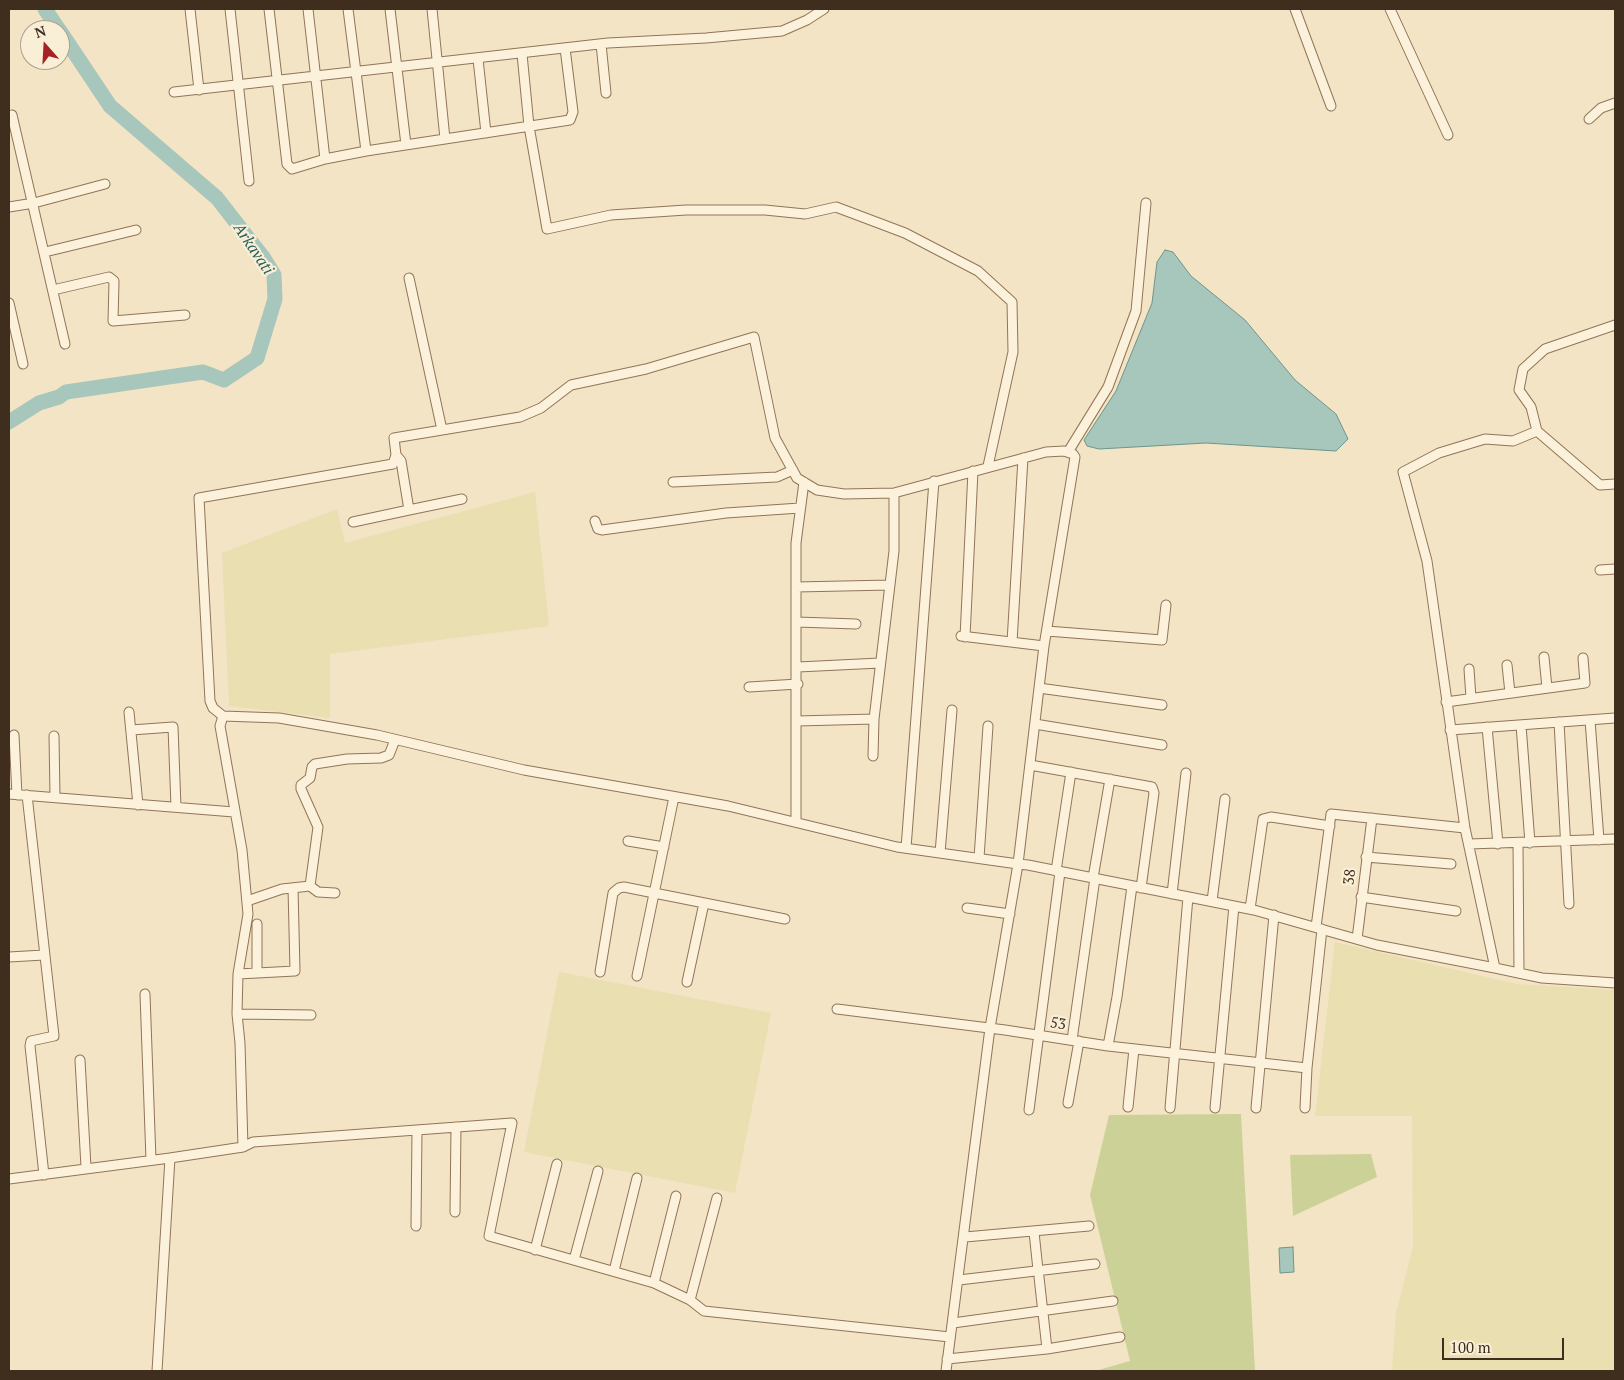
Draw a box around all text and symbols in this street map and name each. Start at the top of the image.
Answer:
north arrow [20,20,70,70]
text: N [32,21,48,42]
water label: Arkavati [229,220,277,278]
street label: 38 [1340,868,1360,886]
street label: 53 [1049,1014,1067,1034]
scale bar [1444,1328,1566,1360]
text: 100 m [1450,1337,1491,1357]

